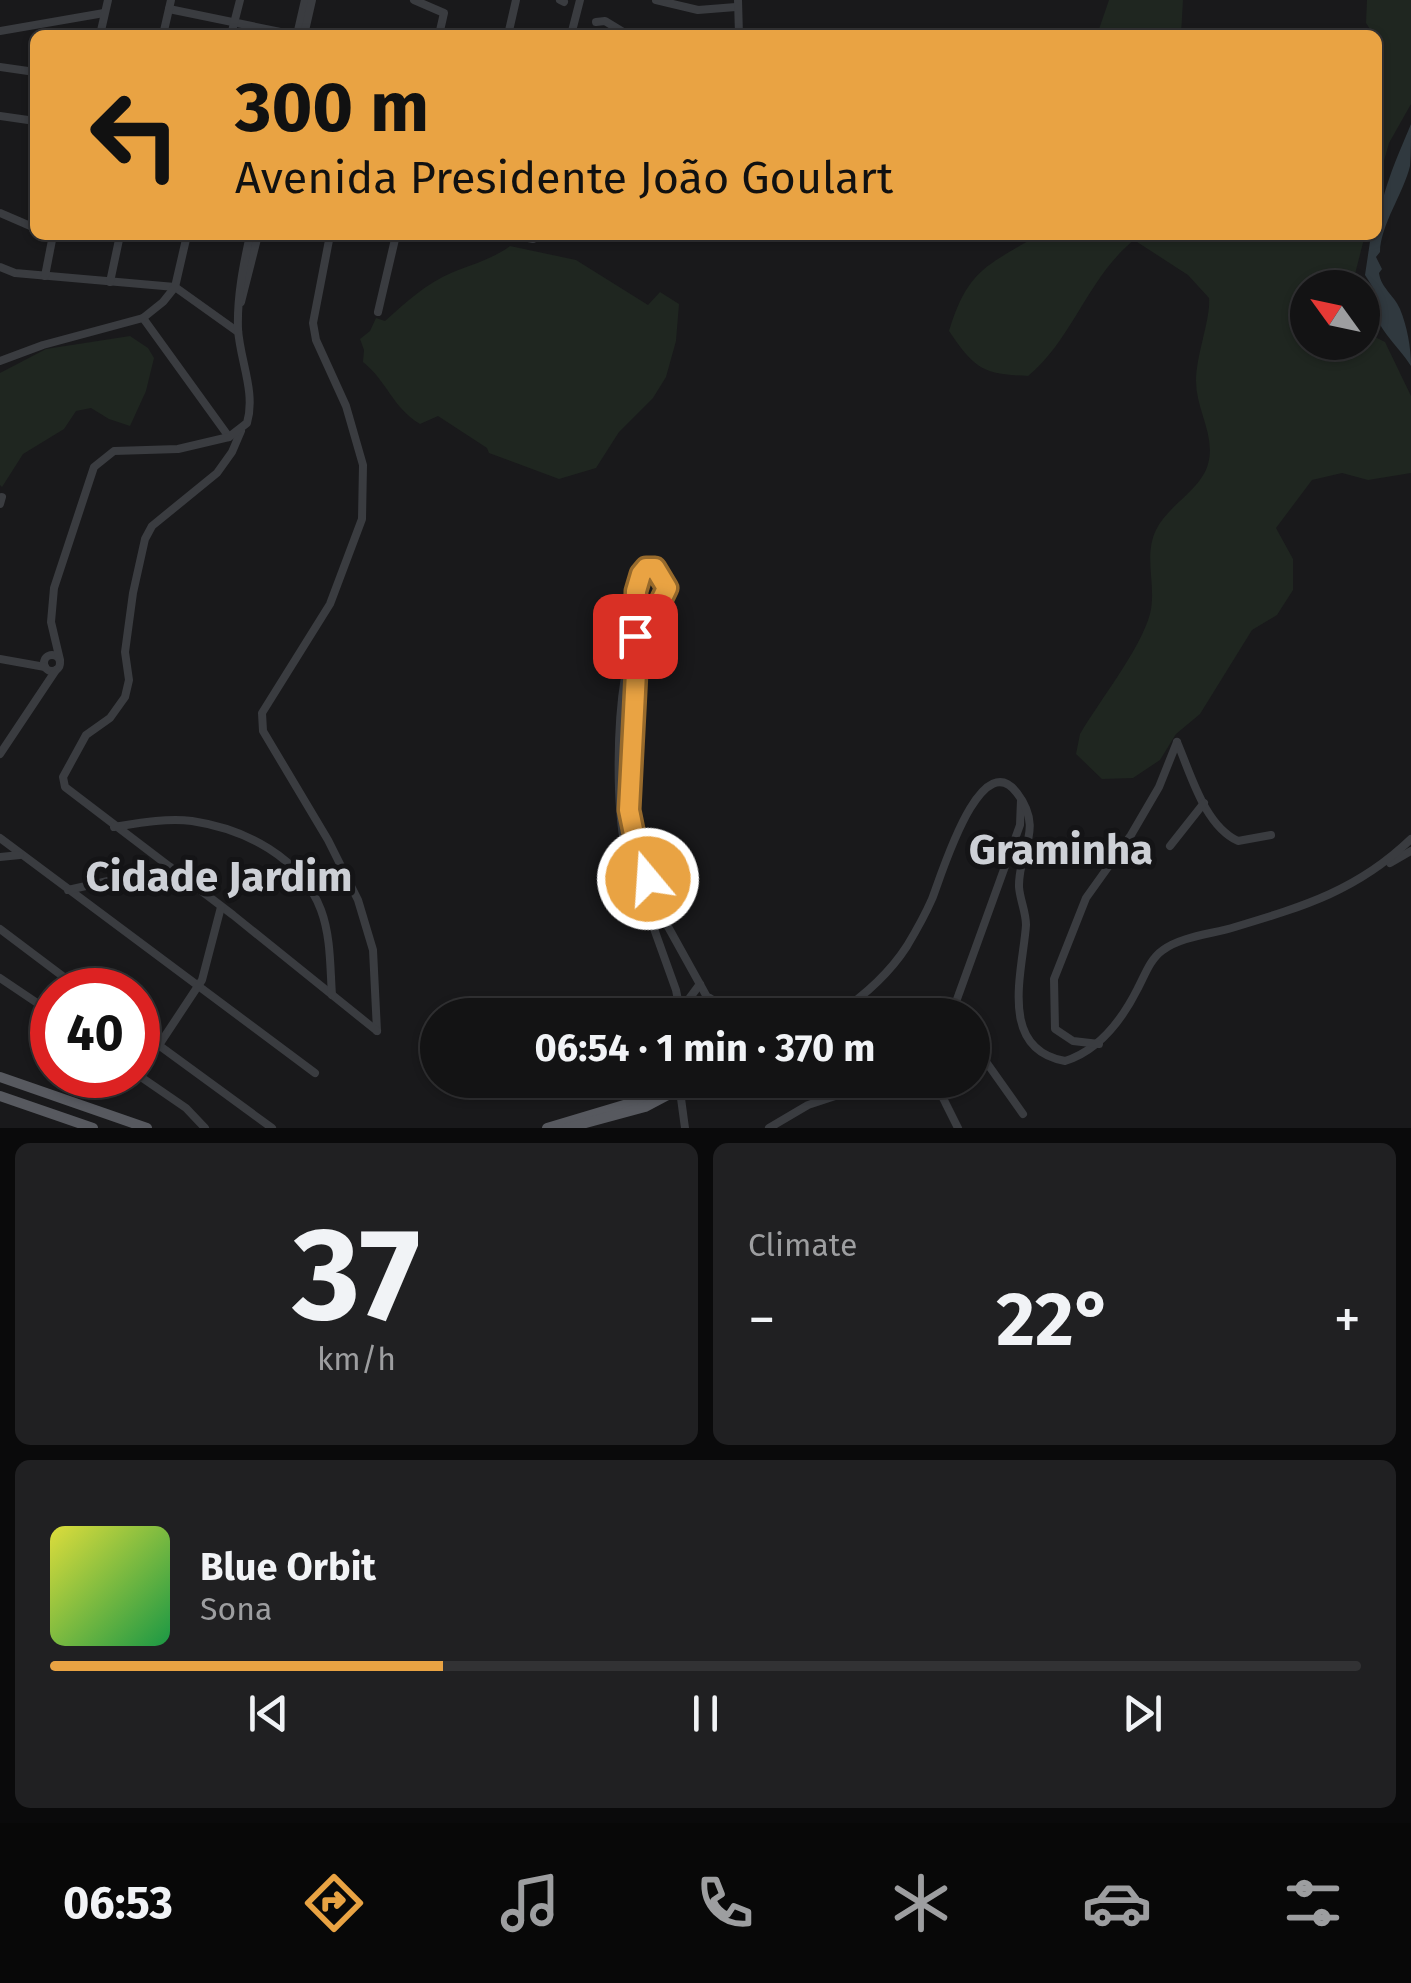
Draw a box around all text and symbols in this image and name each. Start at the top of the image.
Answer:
text: 300 m [235,66,429,150]
icon: left [70,70,200,200]
text: Avenida Presidente João Goulart [235,151,893,205]
north arrow [1290,270,1380,360]
map controls [1290,270,1380,360]
pin [593,594,678,679]
icon: arrive [608,609,663,664]
district label: Graminha [969,825,1153,875]
position arrow [596,827,700,931]
district label: Cidade Jardim [86,852,353,902]
speed limit sign: 40 [30,968,160,1098]
text: 06:54 · 1 min · 370 m [535,1025,875,1071]
text: 37 [293,1197,420,1353]
text: Climate [748,1226,857,1264]
text: 22° [996,1275,1113,1365]
text: − [748,1287,776,1353]
text: + [1334,1287,1361,1353]
text: km/h [317,1340,396,1378]
text: Blue Orbit [200,1544,376,1590]
text: Sona [200,1590,272,1628]
icon: previous [241,1686,296,1741]
icon: pause [678,1686,733,1741]
icon: next [1115,1686,1170,1741]
icon: directions [299,1868,369,1938]
icon: music [495,1868,565,1938]
icon: phone [690,1868,760,1938]
icon: climate [886,1868,956,1938]
icon: car [1082,1868,1152,1938]
icon: filters [1278,1868,1348,1938]
text: 06:53 [63,1876,173,1930]

